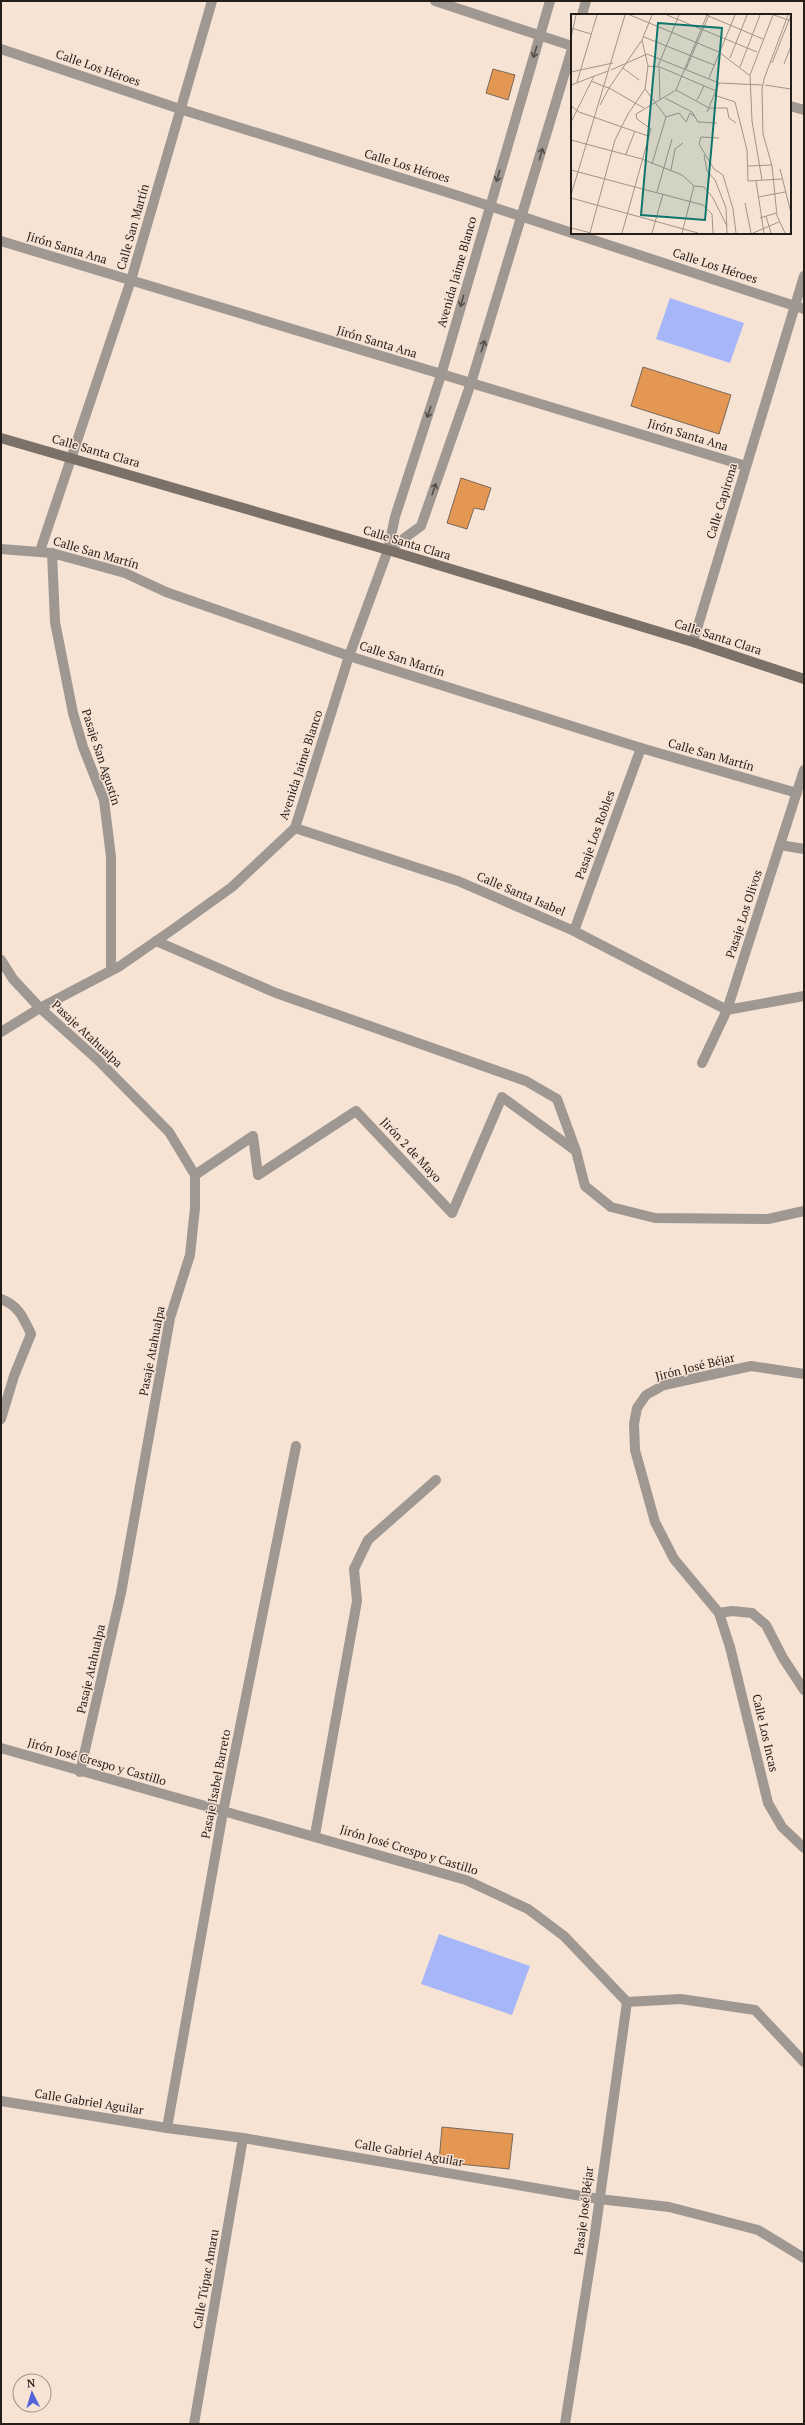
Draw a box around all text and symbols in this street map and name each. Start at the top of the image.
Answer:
inset map [571,14,791,234]
one-way arrow [531,45,538,58]
street label: Calle Los Héroes [54,46,142,89]
street label: Calle Los Héroes [363,145,452,186]
one-way arrow [538,148,545,161]
one-way arrow [494,170,501,183]
street label: Calle San Martín [113,182,152,272]
street label: Avenida Jaime Blanco [433,214,480,329]
street label: Jirón Santa Ana [25,228,109,267]
street label: Calle Los Héroes [671,245,760,286]
one-way arrow [458,295,465,308]
street label: Jirón Santa Ana [335,322,419,361]
one-way arrow [480,339,487,352]
one-way arrow [425,405,432,418]
street label: Jirón Santa Ana [646,415,730,454]
street label: Calle Santa Clara [50,431,142,470]
street label: Calle Capirona [703,461,740,541]
one-way arrow [430,484,438,496]
street label: Calle Santa Clara [361,522,453,563]
street label: Calle San Martín [51,533,141,572]
street label: Calle Santa Clara [673,615,764,658]
street label: Calle San Martín [358,638,447,679]
street label: Pasaje San Agustín [79,707,124,807]
street label: Avenida Jaime Blanco [276,708,326,822]
street label: Calle San Martín [666,735,756,774]
street label: Pasaje Los Robles [571,788,618,881]
street label: Calle Santa Isabel [475,868,568,919]
street label: Pasaje Los Olivos [722,868,765,960]
street label: Pasaje Atahualpa [49,997,126,1070]
street label: Jirón 2 de Mayo [378,1114,445,1185]
street label: Pasaje Atahualpa [135,1305,168,1397]
street label: Jirón José Béjar [654,1349,737,1384]
street label: Pasaje Atahualpa [73,1623,108,1715]
street label: Calle Los Incas [749,1692,782,1773]
street label: Pasaje Isabel Barreto [198,1728,234,1840]
street label: Jirón José Crespo y Castillo [26,1735,169,1789]
street label: Jirón José Crespo y Castillo [338,1821,480,1878]
street label: Calle Gabriel Aguilar [33,2085,145,2118]
street label: Calle Gabriel Aguilar [354,2136,465,2170]
street label: Pasaje José Béjar [571,2165,596,2256]
street label: Calle Túpac Amaru [189,2228,222,2330]
north arrow [12,2373,52,2413]
text: N [26,2376,37,2390]

